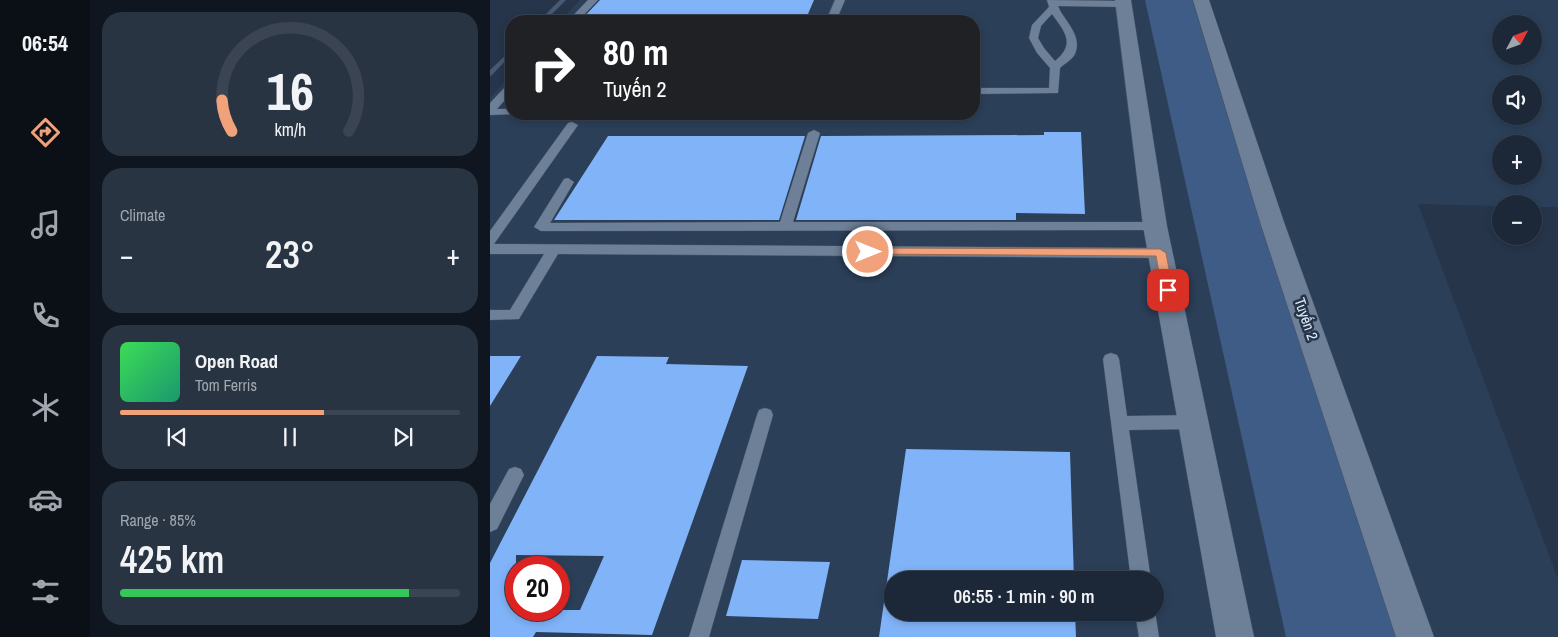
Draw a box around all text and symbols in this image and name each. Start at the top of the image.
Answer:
north arrow [1492,15,1542,65]
map controls [1492,15,1542,245]
text: 06:54 [22,28,68,58]
text: 80 m [603,29,668,76]
icon: right [520,35,585,100]
text: 16 [266,56,314,126]
text: Tuyến 2 [603,74,667,104]
button: sound [1492,75,1542,125]
icon: directions [28,115,63,150]
text: km/h [274,118,306,142]
button: + [1492,135,1542,185]
button: − [1492,195,1542,245]
text: Climate [120,204,165,226]
icon: music [28,207,63,242]
position arrow [841,225,893,277]
text: 23° [265,229,315,280]
text: − [120,236,133,274]
text: + [447,236,460,274]
pin [1147,269,1189,311]
icon: arrive [1154,276,1182,304]
street label: Tuyến 2 [1289,295,1324,343]
icon: phone [28,298,63,333]
text: Open Road [195,348,278,374]
text: Tom Ferris [195,374,257,396]
icon: climate [28,390,63,425]
icon: previous [163,423,191,451]
icon: pause [276,423,304,451]
icon: next [389,423,417,451]
icon: car [28,482,63,517]
text: Range · 85% [120,509,196,531]
text: 425 km [120,534,224,585]
speed limit sign: 20 [505,556,570,621]
icon: filters [28,574,63,609]
text: 06:55 · 1 min · 90 m [954,583,1094,609]

